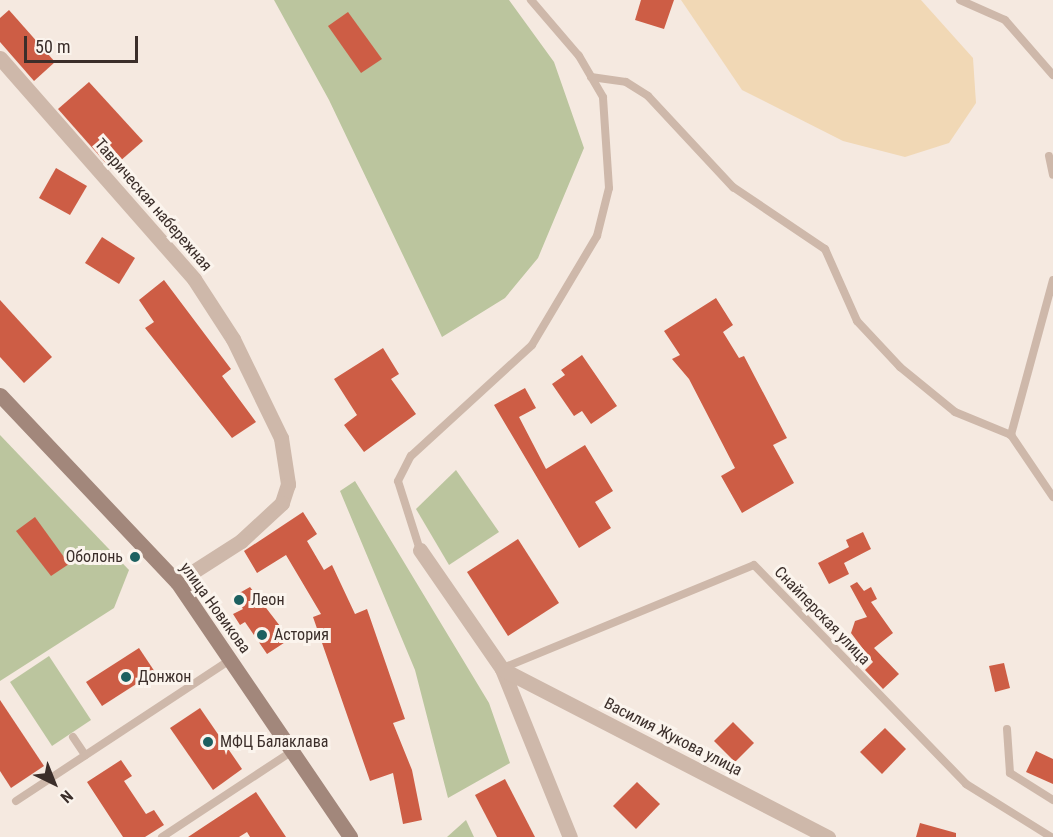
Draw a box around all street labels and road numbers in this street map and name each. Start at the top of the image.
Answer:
street label: Таврическая набережная [90,135,216,275]
street label: улица Новикова [176,559,254,657]
street label: Снайперская улица [770,563,874,669]
street label: Василия Жукова улица [601,694,745,780]

